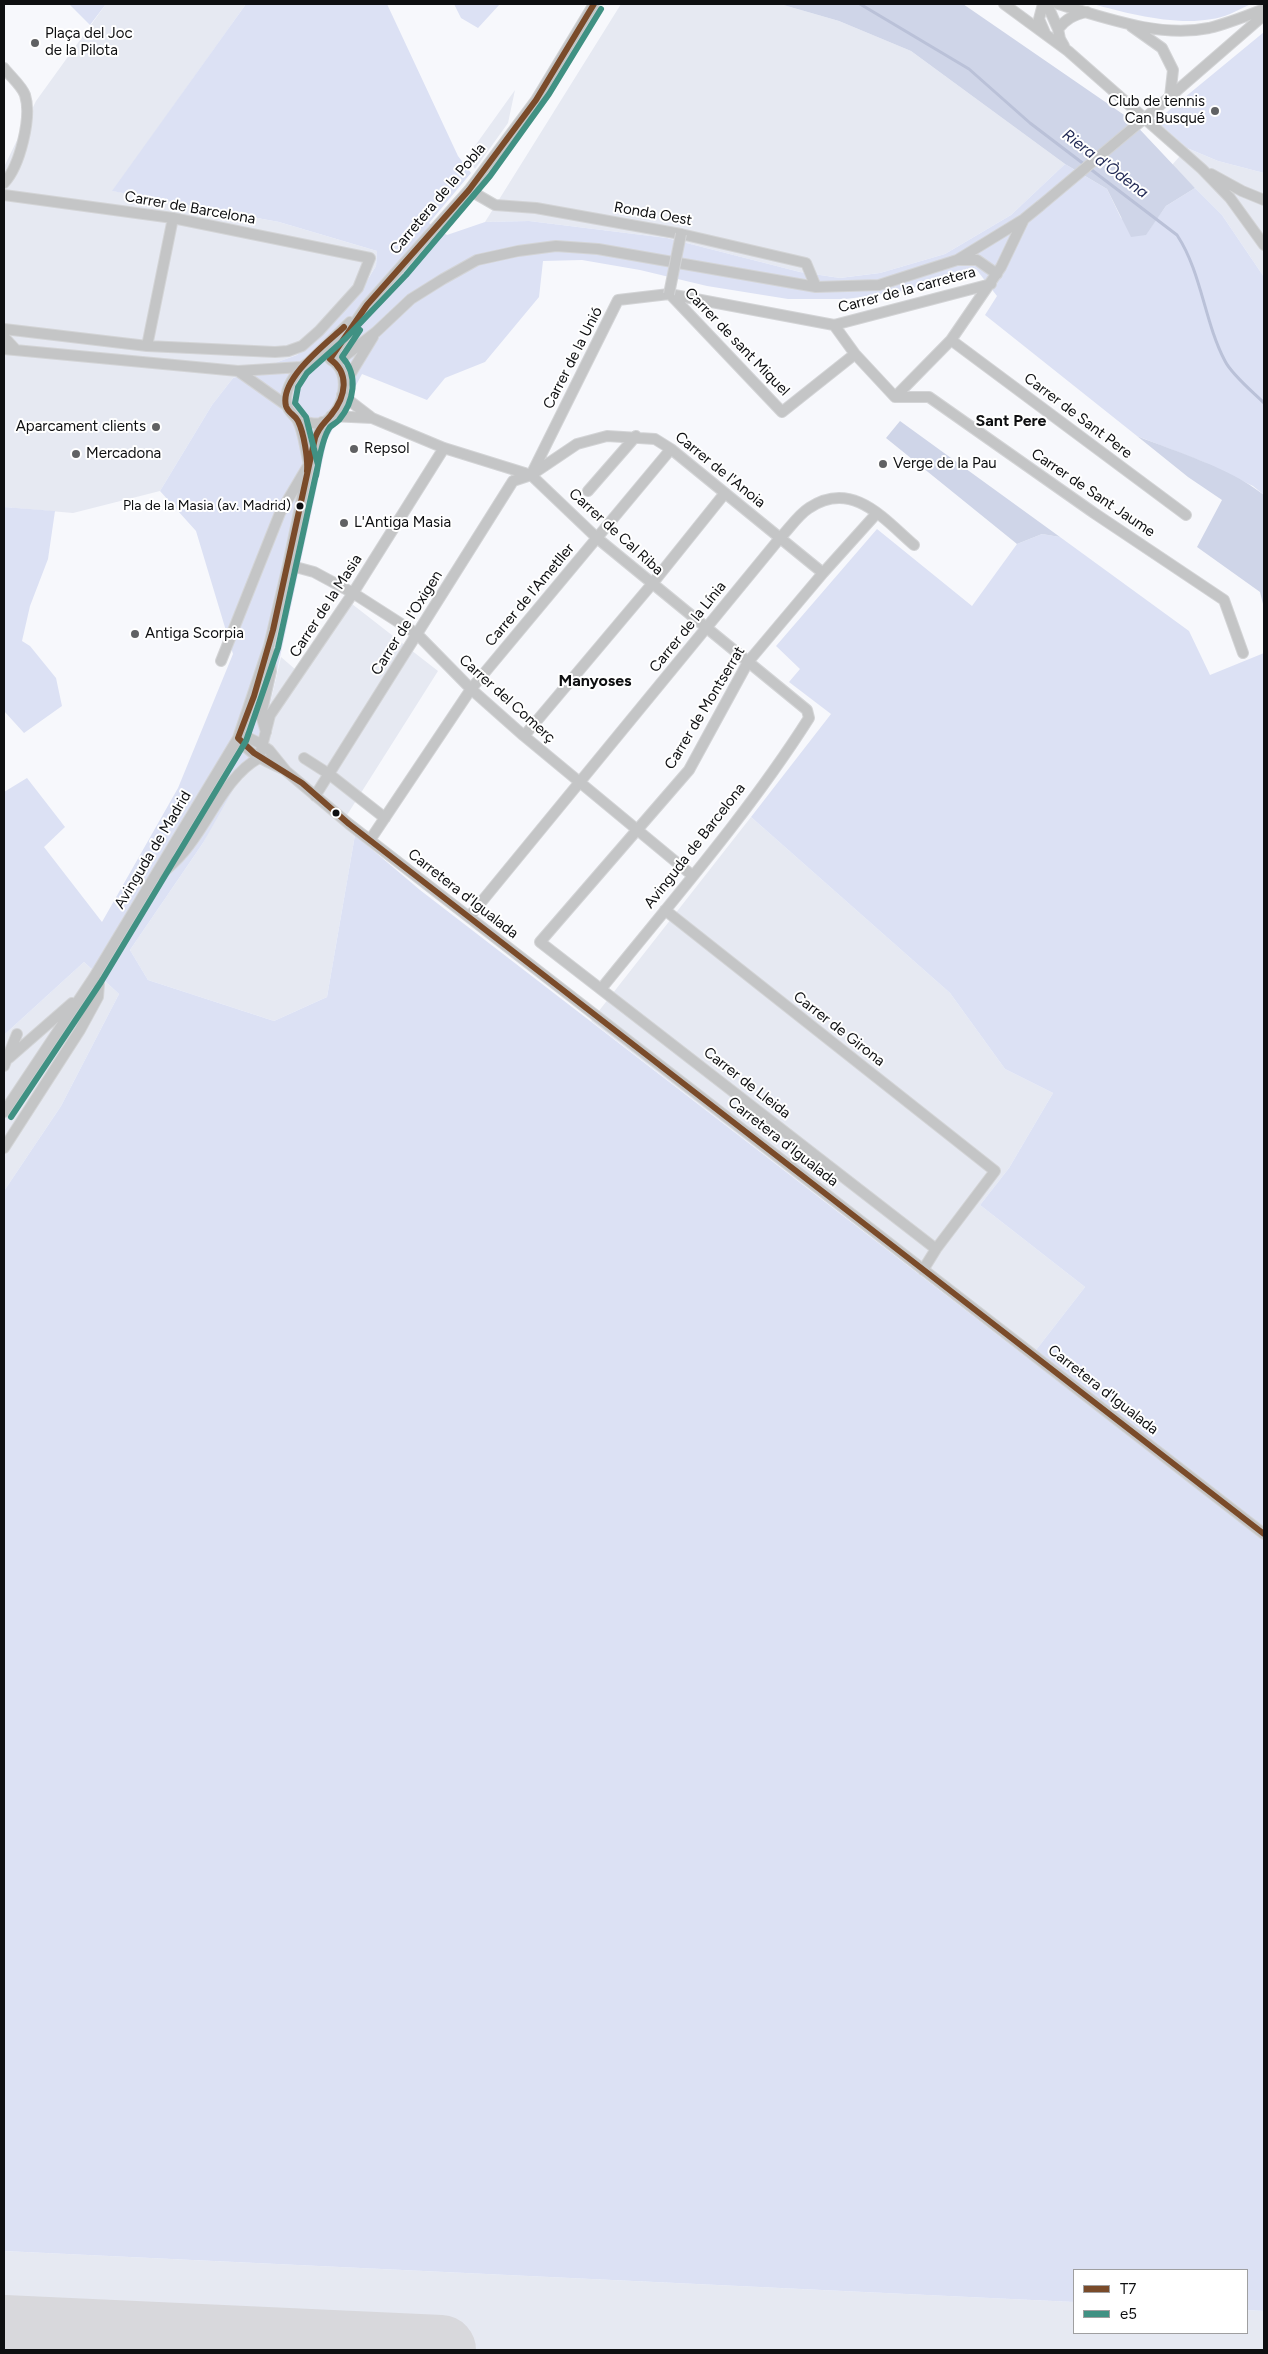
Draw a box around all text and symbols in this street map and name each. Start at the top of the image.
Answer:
place label: Plaça del Joc de la Pilota [45,25,133,60]
marker: Plaça del Joc de la Pilota [29,37,41,49]
place label: Club de tennis Can Busqué [1108,93,1205,128]
marker: Club de tennis Can Busqué [1209,105,1221,117]
water label: Riera d'Òdena [1058,125,1152,203]
street label: Carretera de la Pobla [386,140,490,258]
street label: Carrer de Barcelona [123,188,257,228]
street label: Ronda Oest [612,198,694,230]
street label: Carrer de la carretera [836,263,978,317]
street label: Carrer de sant Miquel [681,284,793,400]
street label: Carrer de la Unió [540,304,606,412]
street label: Carrer de Sant Pere [1020,369,1136,463]
district label: Sant Pere [976,411,1046,431]
place label: Aparcament clients [16,418,146,436]
marker: Aparcament clients [150,421,162,433]
street label: Carrer de l'Anoia [671,428,769,512]
place label: Repsol [364,440,409,458]
marker: Repsol [348,443,360,455]
place label: Mercadona [86,445,161,463]
street label: Carrer de Sant Jaume [1028,445,1158,541]
marker: Mercadona [70,448,82,460]
place label: Verge de la Pau [893,455,997,473]
marker: Verge de la Pau [877,458,889,470]
street label: Carrer de Cal Riba [565,485,667,579]
place label: Pla de la Masia (av. Madrid) [123,498,291,514]
marker: Pla de la Masia (av. Madrid) [295,501,305,511]
place label: L'Antiga Masia [354,514,451,532]
marker: L'Antiga Masia [338,517,350,529]
street label: Carrer de l'Ametller [482,540,578,650]
street label: Carrer de la Masia [286,551,366,661]
street label: Carrer de l'Oxigen [368,567,446,679]
street label: Carrer de la Línia [646,578,730,676]
place label: Antiga Scorpia [145,625,244,643]
marker: Antiga Scorpia [129,628,141,640]
street label: Carrer de Montserrat [661,643,749,773]
street label: Carrer del Comerç [455,651,559,747]
district label: Manyoses [558,671,632,691]
street label: Avinguda de Barcelona [641,780,749,912]
street label: Avinguda de Madrid [111,788,195,912]
unlabelled marker [331,808,341,818]
street label: Carretera d'Igualada [404,845,522,943]
street label: Carrer de Girona [790,988,888,1070]
street label: Carrer de Lleida [700,1043,794,1123]
street label: Carretera d'Igualada [724,1093,842,1191]
street label: Carretera d'Igualada [1044,1341,1162,1439]
legend [1073,2269,1248,2334]
text: T7 [1120,2280,1136,2298]
text: e5 [1120,2305,1137,2323]

